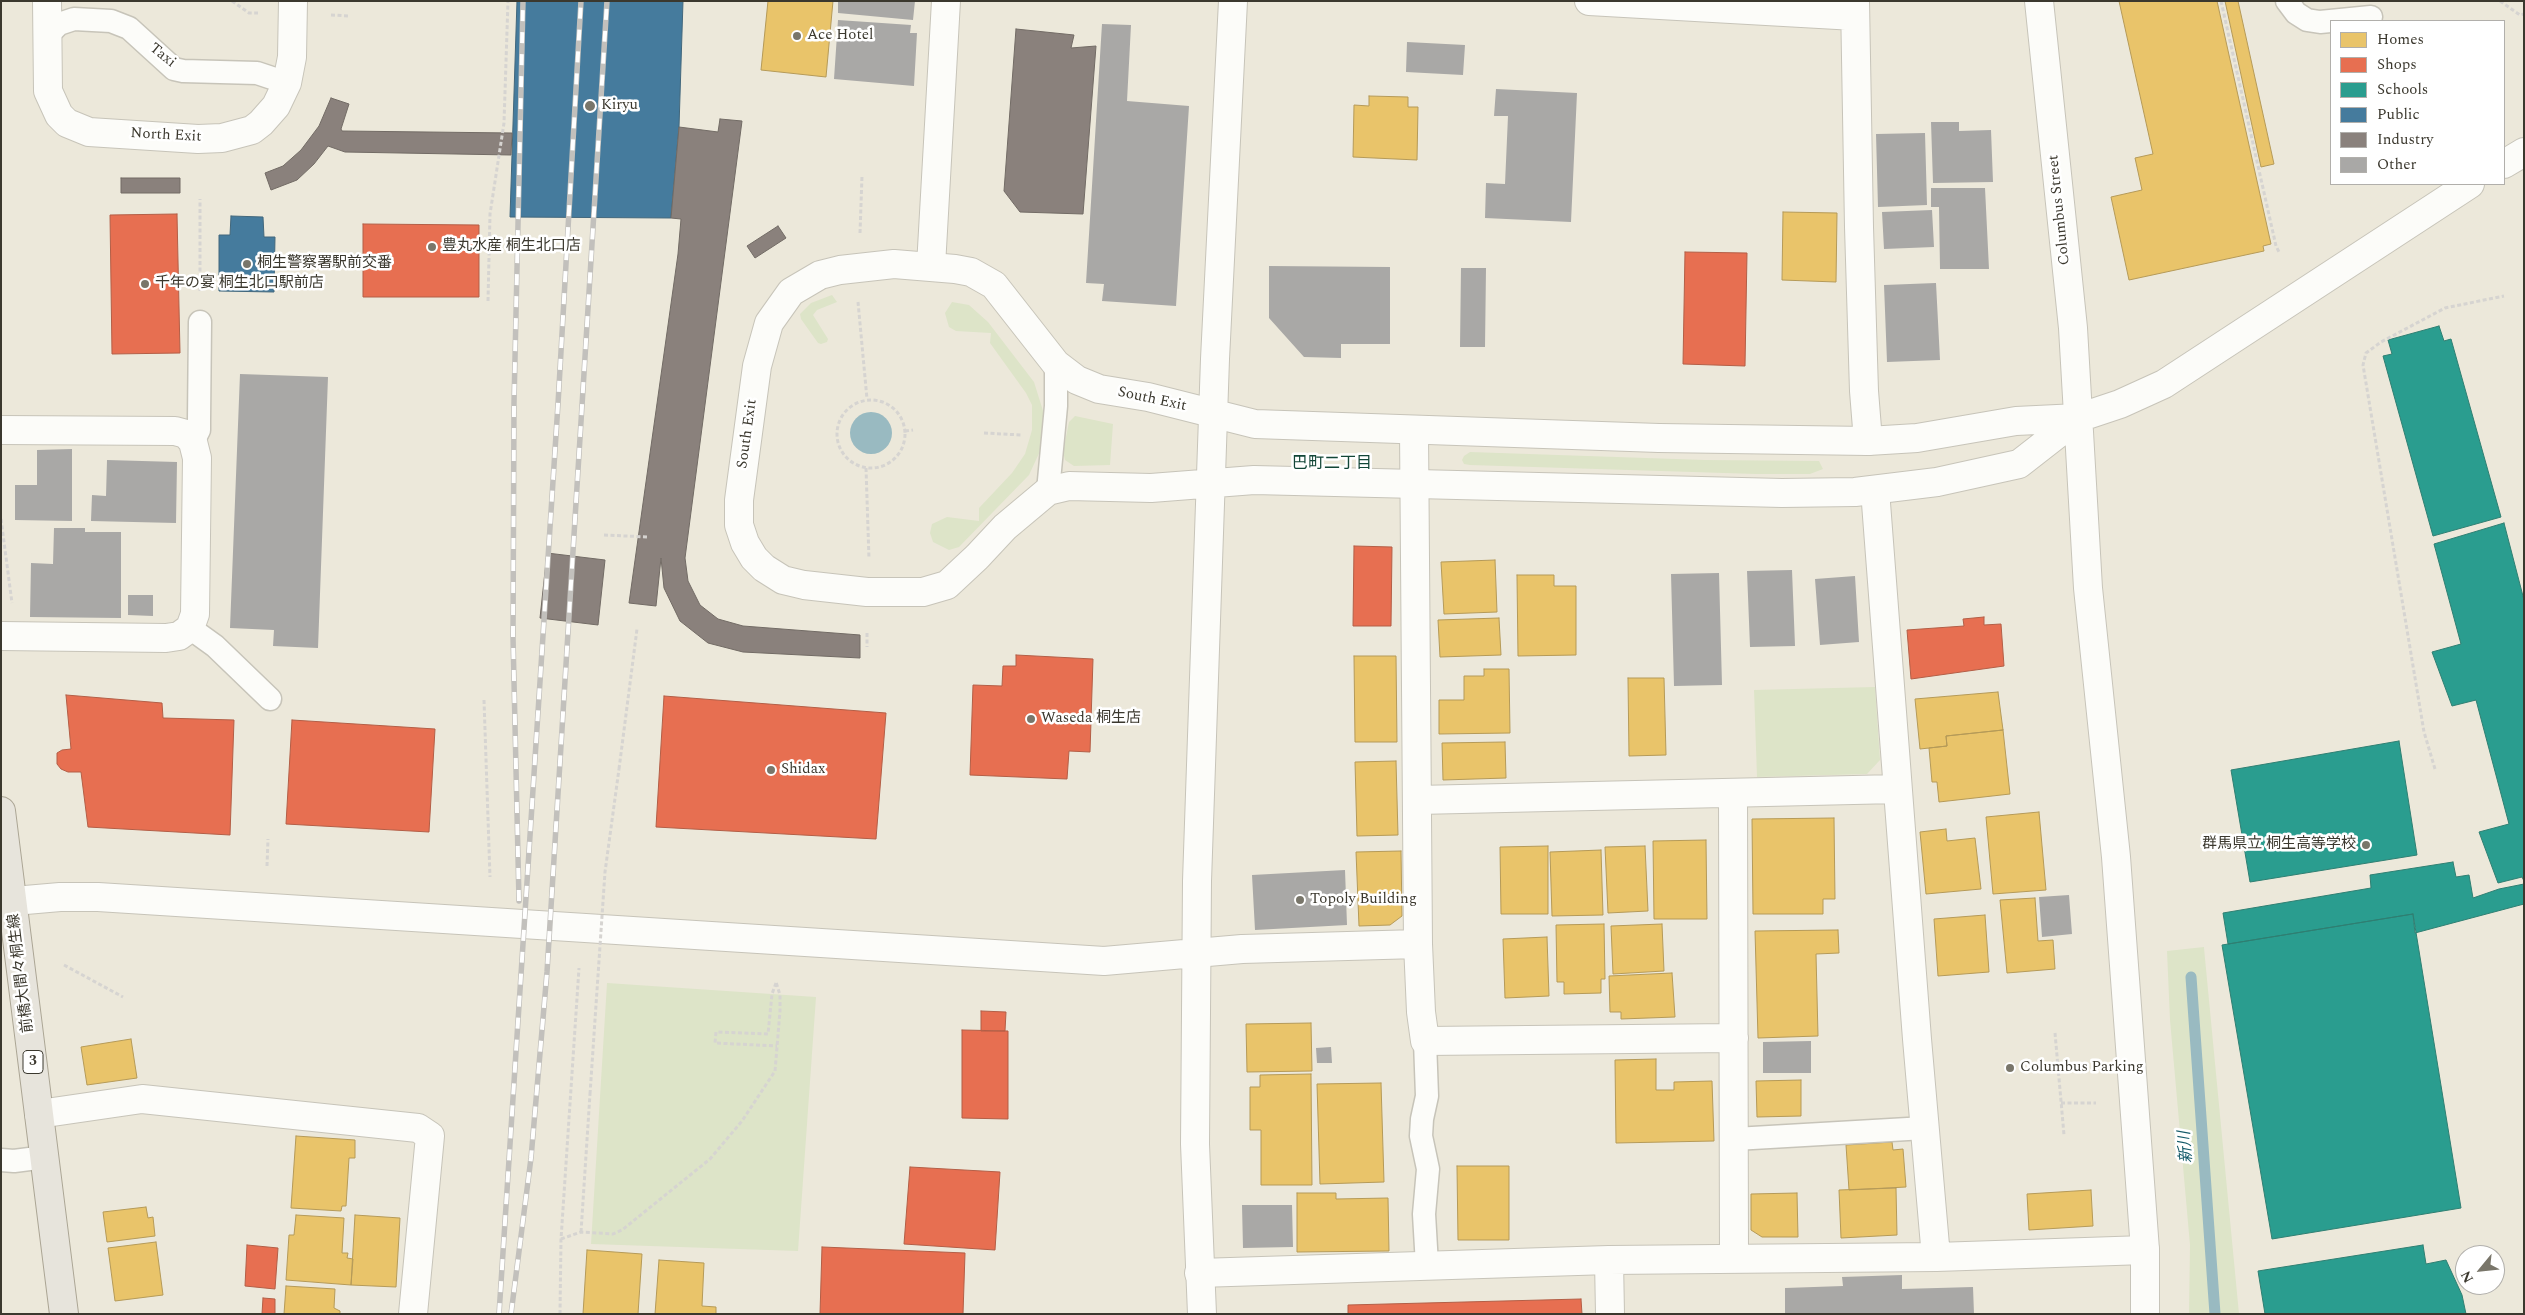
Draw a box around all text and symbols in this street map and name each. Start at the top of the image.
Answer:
legend [2330,20,2505,185]
place label: Ace Hotel [807,27,873,45]
text: Homes [2377,28,2424,51]
marker: Ace Hotel [791,30,803,42]
street label: Taxi [145,40,179,72]
text: Shops [2377,53,2417,76]
text: Schools [2377,78,2428,101]
place label: Kiryu [601,97,638,115]
marker: Kiryu [583,99,597,113]
text: Public [2377,103,2420,126]
street label: North Exit [130,125,202,147]
text: Industry [2377,128,2433,151]
text: Other [2377,153,2416,176]
street label: Columbus Street [2045,154,2075,266]
place label: 豊丸水産 桐生北口店 [442,238,581,256]
marker: 豊丸水産 桐生北口店 [426,241,438,253]
place label: 桐生警察署駅前交番 [257,255,392,273]
marker: 桐生警察署駅前交番 [241,258,253,270]
place label: 千年の宴 桐生北口駅前店 [155,275,324,293]
marker: 千年の宴 桐生北口駅前店 [139,278,151,290]
street label: South Exit [1116,384,1188,416]
street label: South Exit [734,398,762,470]
district label: 巴町二丁目 [1292,455,1372,475]
place label: Waseda 桐生店 [1041,710,1141,728]
marker: Waseda 桐生店 [1025,713,1037,725]
place label: Shidax [781,761,825,779]
marker: Shidax [765,764,777,776]
place label: 群馬県立 桐生高等学校 [2202,836,2356,854]
marker: 群馬県立 桐生高等学校 [2360,839,2372,851]
place label: Topoly Building [1310,891,1417,909]
marker: Topoly Building [1294,894,1306,906]
street label: 前橋大間々桐生線 [6,912,38,1034]
road number: 3 [23,1050,43,1074]
place label: Columbus Parking [2020,1059,2144,1077]
marker: Columbus Parking [2004,1062,2016,1074]
water label: 新川 [2176,1130,2198,1164]
north arrow [2455,1245,2505,1295]
text: N [2455,1267,2479,1287]

